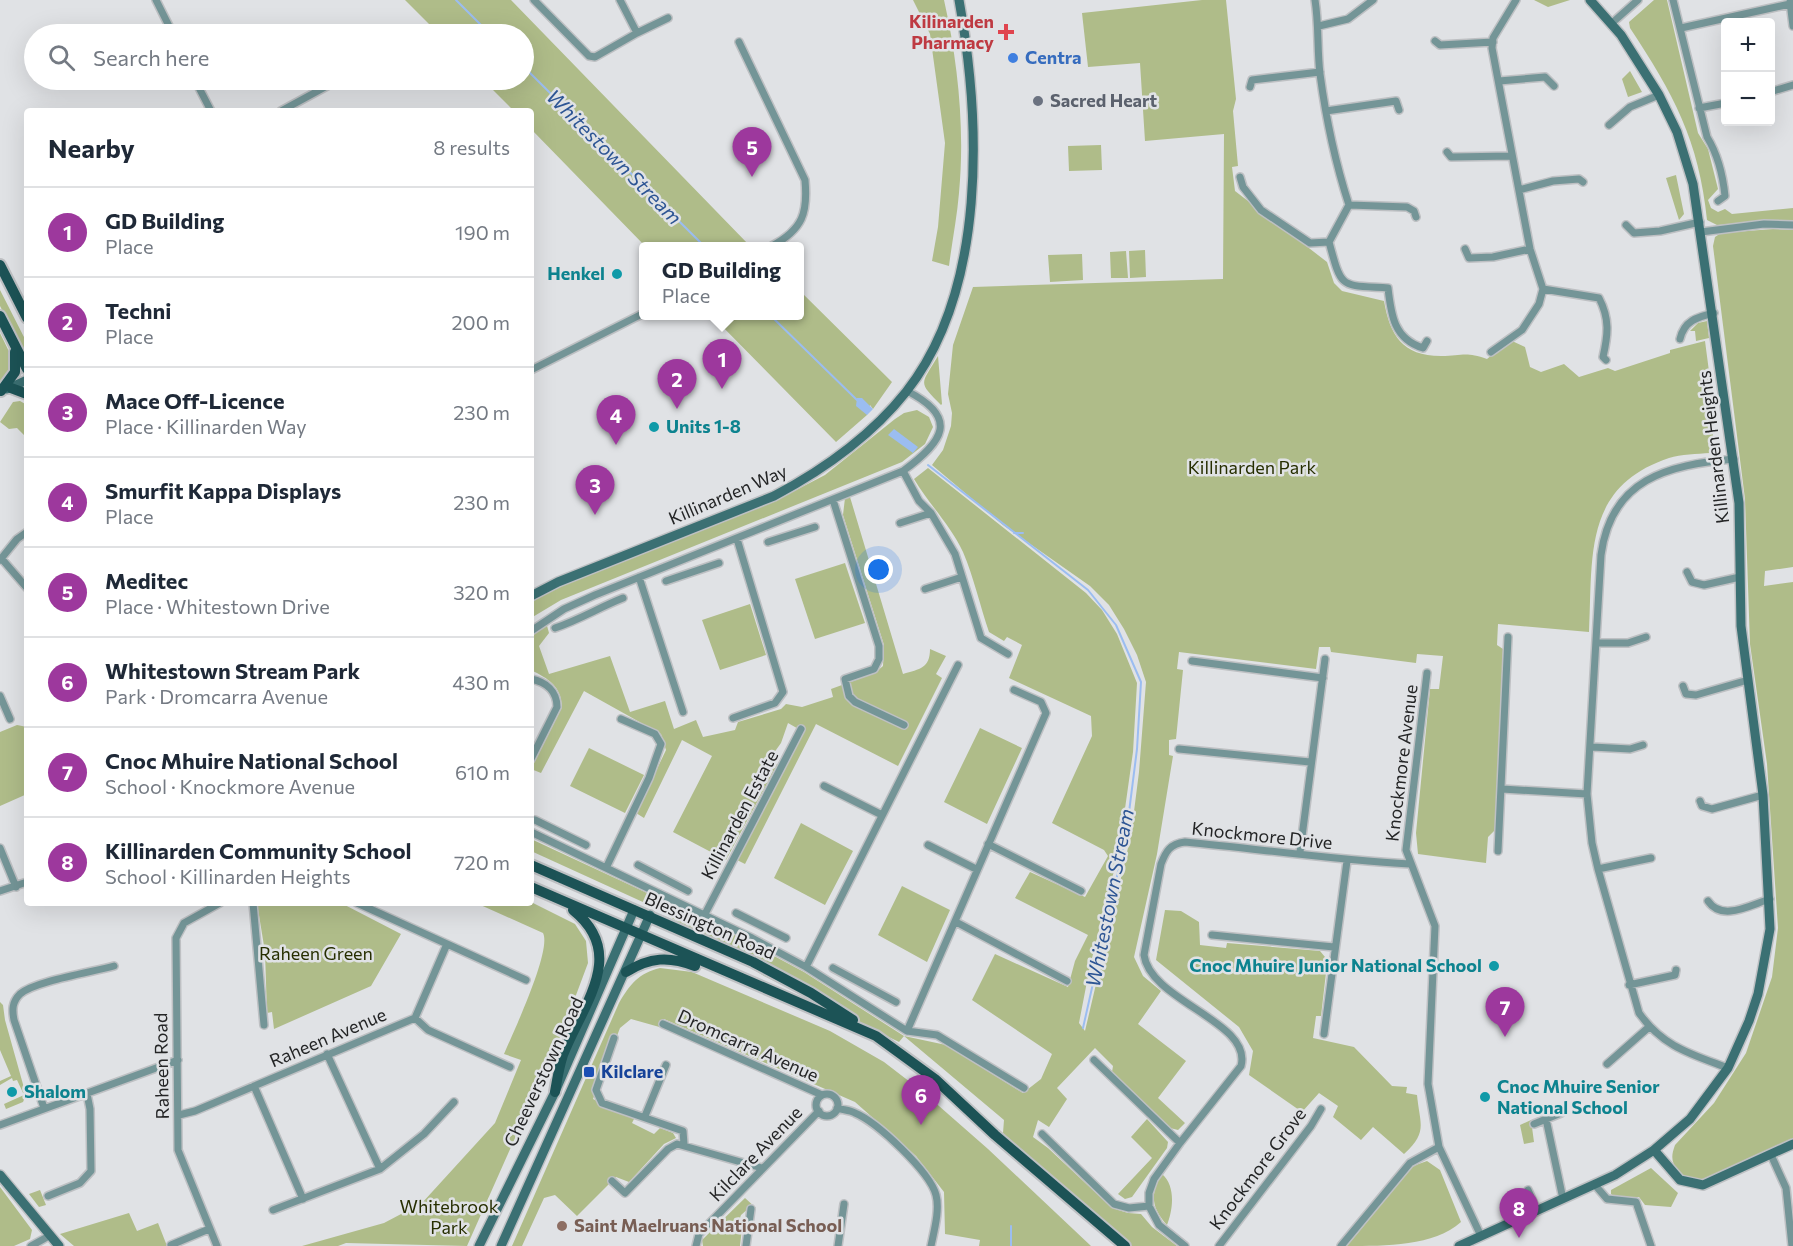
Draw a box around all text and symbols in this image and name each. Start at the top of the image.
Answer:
place label: Kilinarden Pharmacy [909,10,994,53]
map controls [1721,18,1775,126]
button: + [1721,18,1775,72]
search box [24,24,534,90]
marker: Kilinarden Pharmacy [999,25,1013,39]
icon: search [45,41,78,74]
text: Search here [93,44,209,71]
place label: Centra [1025,46,1082,68]
marker: Centra [1006,51,1020,65]
button: − [1721,72,1775,126]
water label: Whitestown Stream [542,84,687,229]
place label: Sacred Heart [1050,89,1158,111]
marker: Sacred Heart [1031,94,1045,108]
pin: 5 [732,128,771,177]
text: Nearby [48,132,135,163]
text: 8 results [433,135,510,159]
text: GD Building [105,207,224,234]
text: 1 [63,220,72,244]
text: 190 m [455,220,510,244]
text: Place [105,234,154,258]
popup [639,242,804,320]
text: GD Building [662,256,781,283]
place label: Henkel [547,262,605,284]
marker: Henkel [610,267,624,281]
text: Place [662,283,710,307]
text: Techni [105,297,171,324]
text: 2 [62,310,73,334]
text: 200 m [452,310,510,334]
text: Place [105,324,154,348]
pin: 1 [702,340,742,389]
pin: 2 [658,360,696,409]
street label: Killinarden Heights [1693,369,1733,525]
text: Mace Off-Licence [105,387,285,414]
pin: 4 [596,396,636,445]
text: 3 [62,400,73,424]
text: 230 m [453,400,510,424]
text: Place · Killinarden Way [105,414,307,438]
place label: Units 1-8 [666,415,741,437]
marker: Units 1-8 [647,420,661,434]
park label: Killinarden Park [1188,456,1316,478]
street label: Killinarden Way [665,459,790,529]
pin: 3 [576,466,614,515]
text: Smurfit Kappa Displays [105,477,341,504]
text: 4 [61,490,74,514]
text: 230 m [453,490,510,514]
text: Place [105,504,154,528]
your location [864,555,893,584]
text: Meditec [105,567,188,594]
text: 5 [62,580,73,604]
text: 320 m [453,580,510,604]
text: Place · Whitestown Drive [105,594,330,618]
text: Whitestown Stream Park [105,657,360,684]
text: 6 [61,670,74,694]
text: 430 m [452,670,510,694]
street label: Knockmore Avenue [1380,683,1422,843]
text: Park · Dromcarra Avenue [105,684,328,708]
street label: Killinarden Estate [696,746,782,883]
text: Cnoc Mhuire National School [105,747,398,774]
text: 7 [62,760,73,784]
text: 610 m [455,760,510,784]
text: School · Knockmore Avenue [105,774,355,798]
water label: Whitestown Stream [1080,807,1138,989]
street label: Knockmore Drive [1191,817,1334,853]
text: Killinarden Community School [105,837,412,864]
text: 8 [61,850,74,874]
text: 720 m [454,850,510,874]
text: School · Killinarden Heights [105,864,351,888]
street label: Blessington Road [642,886,779,964]
park label: Raheen Green [259,942,373,964]
place label: Cnoc Mhuire Junior National School [1189,954,1482,976]
marker: Cnoc Mhuire Junior National School [1487,959,1501,973]
pin: 7 [1486,988,1524,1037]
street label: Cheeverstown Road [499,993,587,1150]
street label: Raheen Avenue [266,1003,389,1072]
street label: Dromcarra Avenue [675,1004,822,1086]
street label: Raheen Road [149,1013,173,1119]
place label: Kilclare [601,1060,663,1082]
marker: Kilclare [582,1065,596,1079]
place label: Cnoc Mhuire Senior National School [1497,1075,1660,1118]
pin: 6 [902,1076,940,1125]
place label: Shalom [24,1080,86,1102]
marker: Shalom [5,1085,19,1099]
marker: Cnoc Mhuire Senior National School [1478,1090,1492,1104]
street label: Kilclare Avenue [704,1101,806,1206]
street label: Knockmore Grove [1204,1103,1310,1234]
pin: 8 [1500,1188,1538,1238]
park label: Whitebrook Park [400,1195,499,1238]
place label: Saint Maelruans National School [574,1214,842,1236]
marker: Saint Maelruans National School [555,1219,569,1233]

